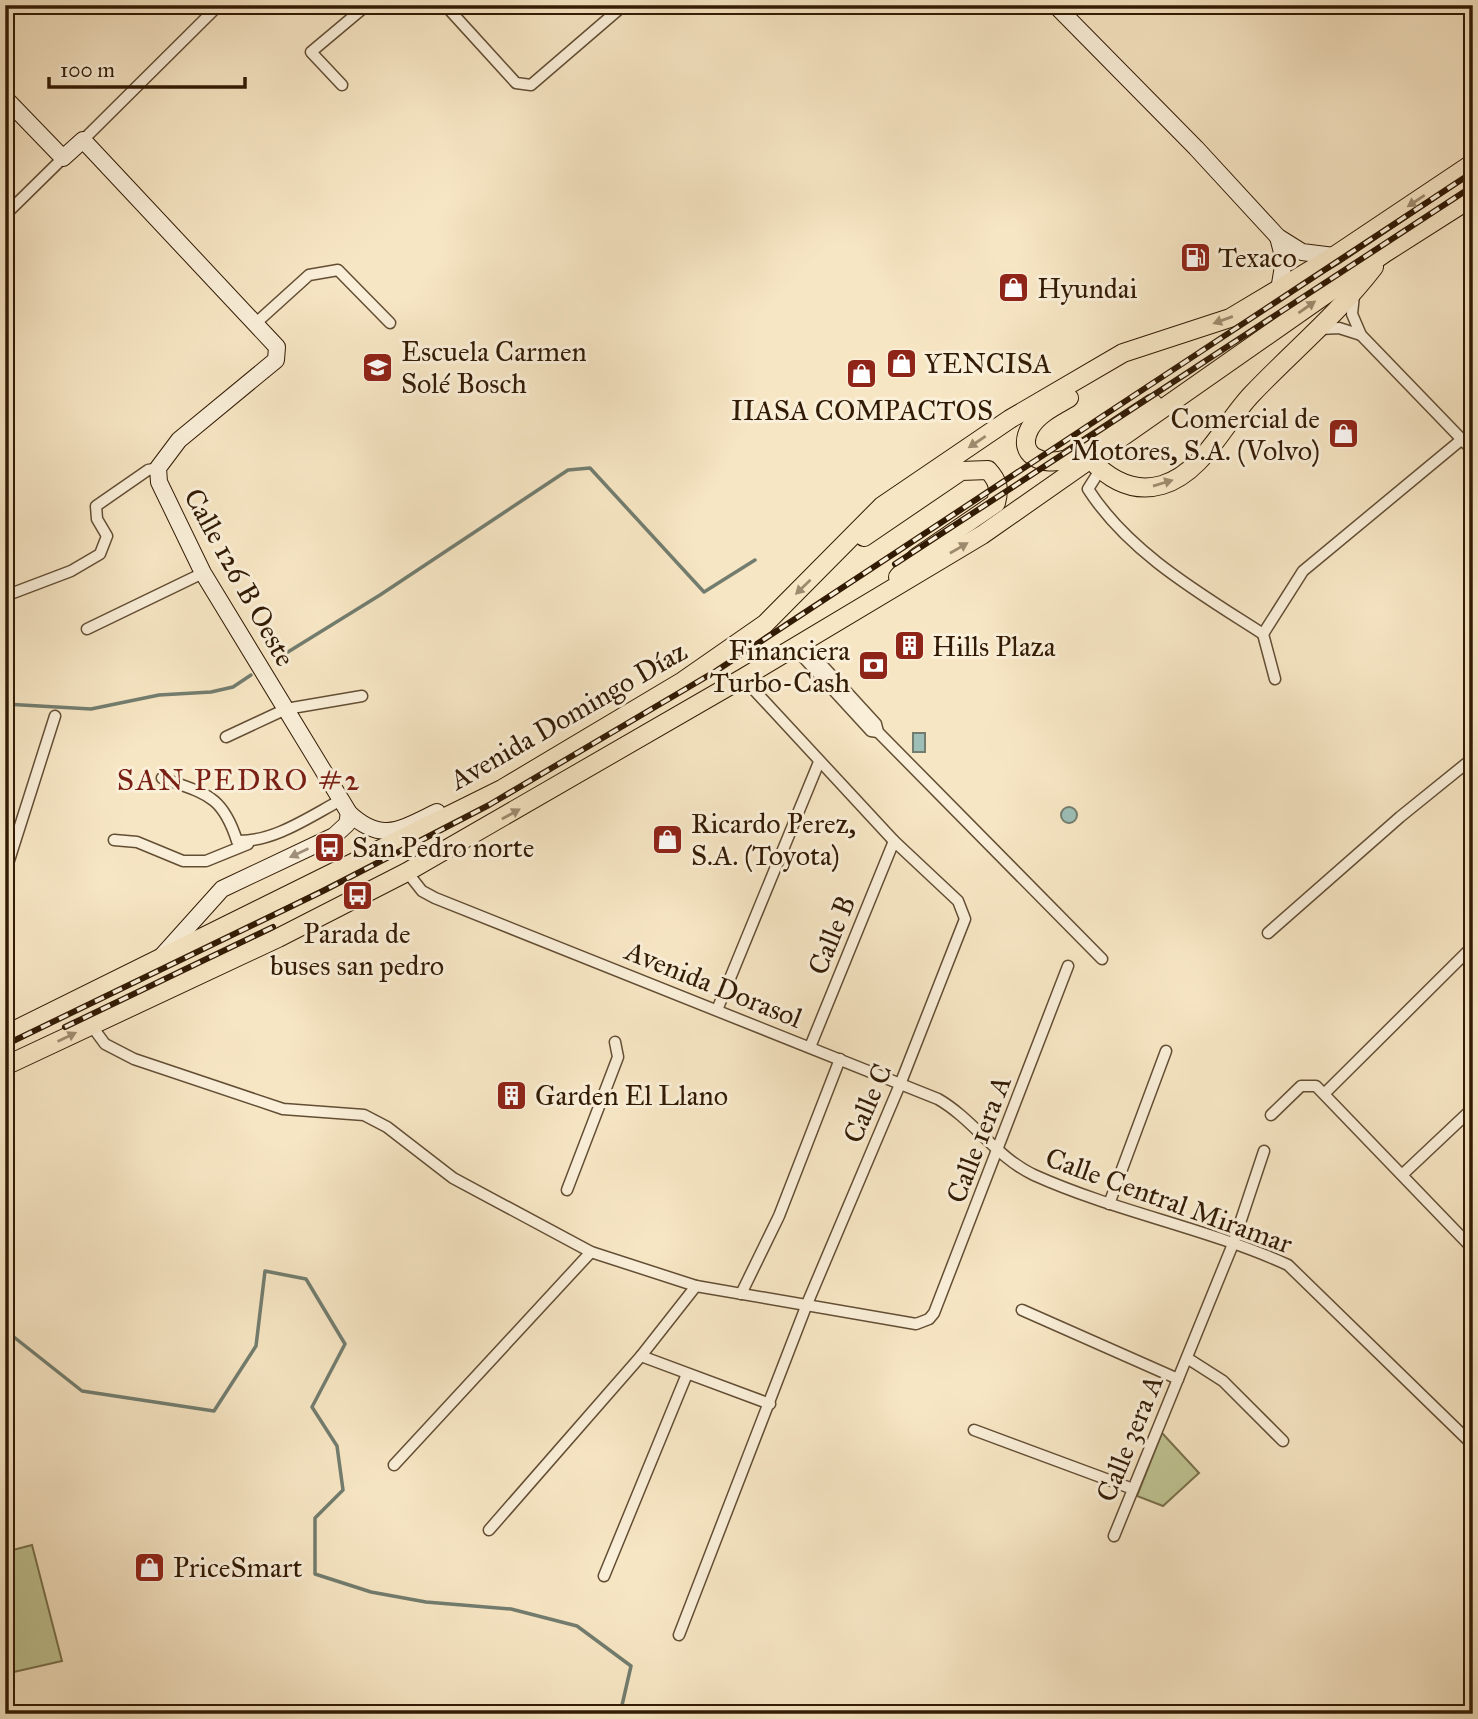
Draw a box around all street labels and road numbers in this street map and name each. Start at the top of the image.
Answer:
street label: Calle 126 B Oeste [176,482,303,672]
street label: Avenida Domingo Díaz [443,633,693,798]
street label: Calle B [800,891,863,980]
street label: Avenida Dorasol [619,933,808,1036]
street label: Calle C [835,1058,900,1148]
street label: Calle 1era A [938,1070,1019,1208]
street label: Calle Central Miramar [1041,1140,1297,1262]
street label: Calle 3era A [1088,1370,1171,1507]

